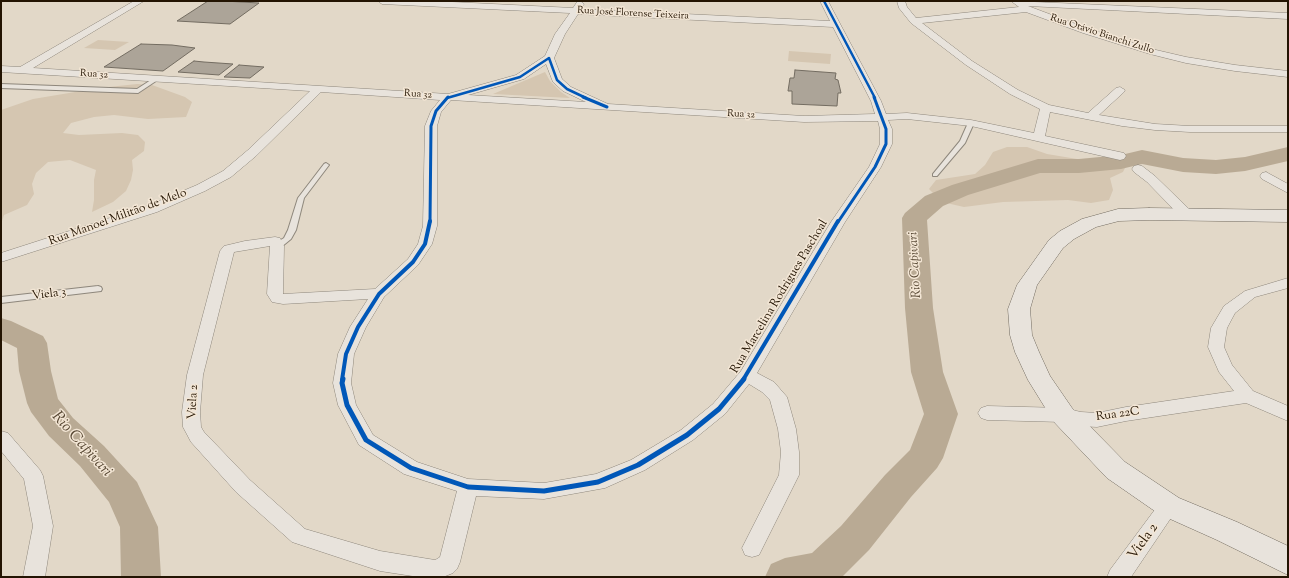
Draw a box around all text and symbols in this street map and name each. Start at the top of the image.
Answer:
street label: Rua José Florense Teixeira [577,5,689,23]
street label: Rua Otávio Bianchi Zullo [1048,13,1156,57]
street label: Rua 32 [80,68,108,82]
street label: Rua 32 [404,88,432,102]
street label: Rua 32 [727,108,755,122]
street label: Rua Manoel Militão de Melo [47,186,189,250]
street label: Rua Marcelina Rodrigues Paschoal [728,218,832,376]
water label: Rio Capivari [906,232,926,298]
street label: Viela 3 [31,286,67,304]
street label: Viela 2 [186,384,202,420]
street label: Rua 22C [1095,405,1141,425]
water label: Rio Capivari [47,408,115,482]
street label: Viela 2 [1125,521,1163,563]

